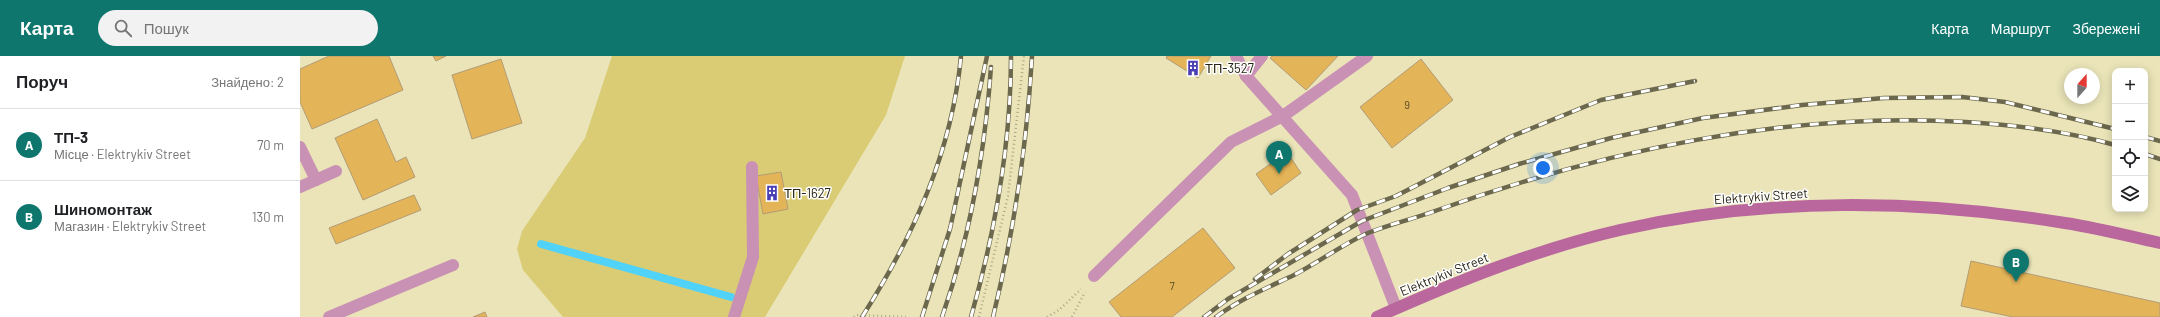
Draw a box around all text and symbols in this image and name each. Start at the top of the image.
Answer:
search box [98,10,378,46]
text: Карта [20,16,74,39]
icon: search [112,17,134,39]
text: Пошук [144,19,189,37]
text: Карта [1931,20,1969,37]
text: Маршрут [1991,20,2050,37]
text: Збережені [2072,20,2140,37]
building icon: ТП-3527 [1184,59,1202,77]
place label: ТП-3527 [1205,60,1254,76]
north arrow [2064,68,2100,104]
map controls [2112,68,2148,212]
button: + [2112,68,2148,104]
text: Поруч [16,71,68,91]
text: Знайдено: 2 [211,74,284,90]
house number: 9 [1404,98,1410,111]
button: − [2112,104,2148,140]
text: ТП-3 [54,128,88,146]
text: A [25,137,33,153]
text: 70 m [257,137,284,153]
button: locate [2112,140,2148,176]
pin: A [1266,141,1292,174]
text: Місце · Elektrykiv Street [54,146,191,162]
your location [1533,158,1553,178]
button: layers [2112,176,2148,212]
building icon: ТП-1627 [763,184,781,202]
place label: ТП-1627 [784,185,831,201]
street label: Elektrykiv Street [1713,185,1809,207]
text: Шиномонтаж [54,200,152,218]
text: B [25,209,33,225]
text: 130 m [252,209,284,225]
text: Магазин · Elektrykiv Street [54,218,206,234]
street label: Elektrykiv Street [1397,249,1491,299]
pin: B [2003,249,2029,282]
house number: 7 [1169,279,1175,292]

